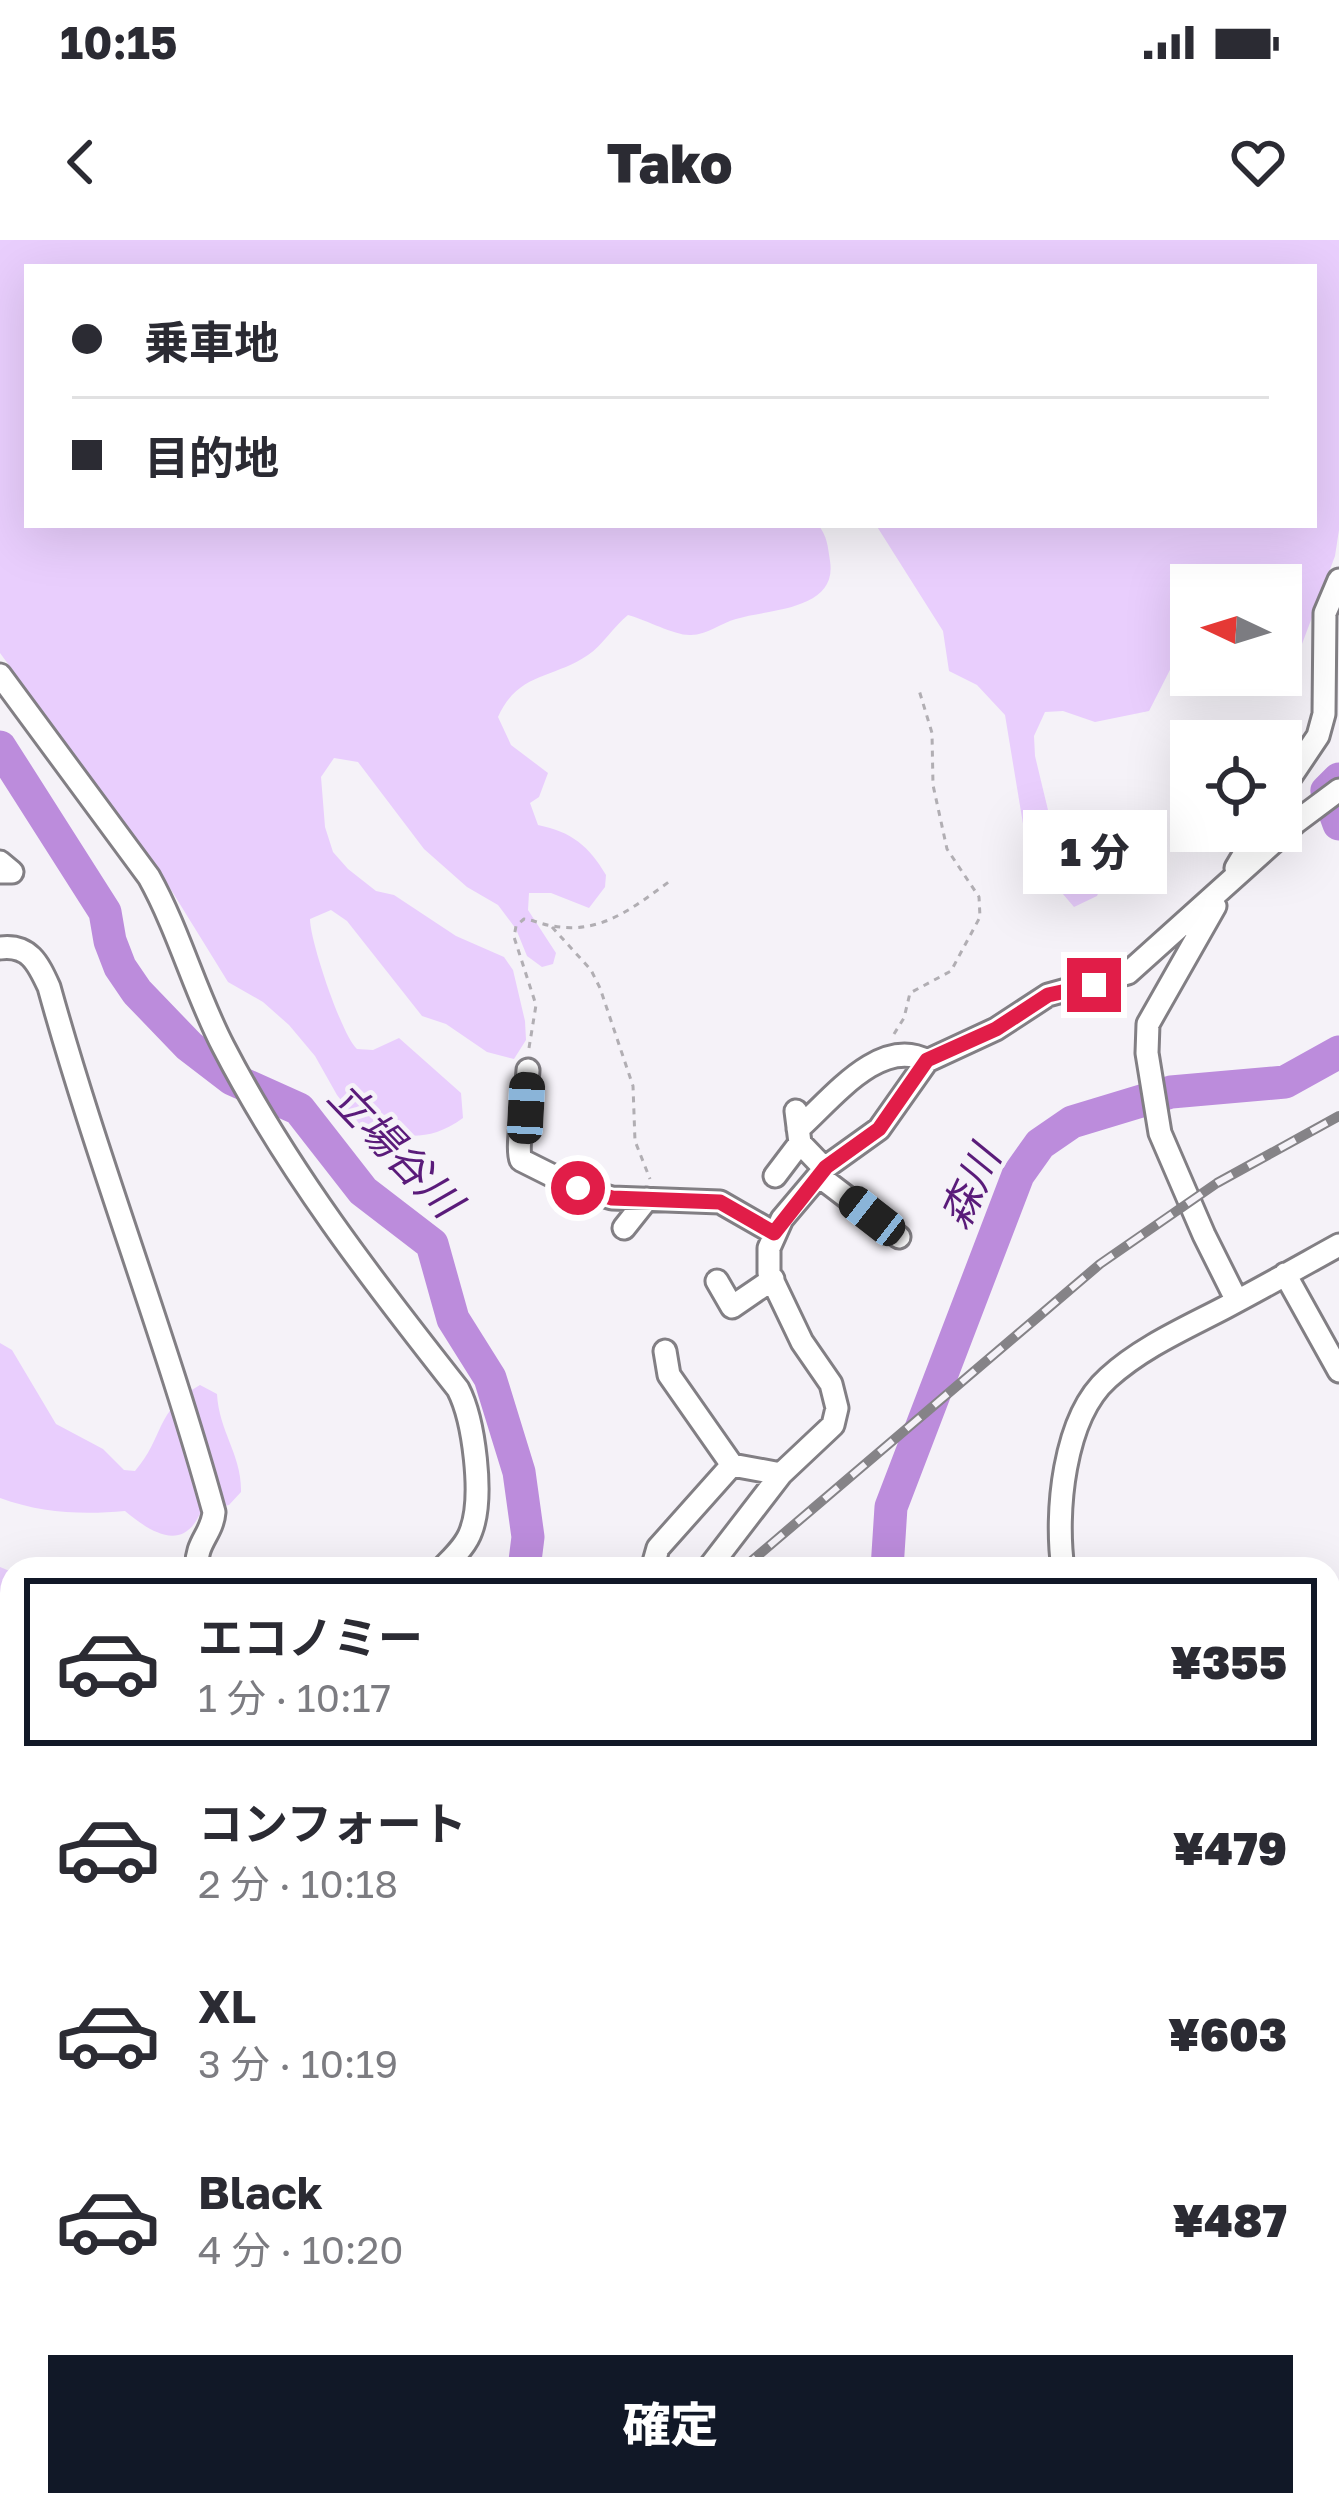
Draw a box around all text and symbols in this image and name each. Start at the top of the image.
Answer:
text: 10:15 [60,15,177,69]
icon: back [48,129,114,195]
icon: heart [1225,129,1291,195]
text: Tako [607,130,732,195]
text: 乗車地 [144,315,279,369]
text: 目的地 [144,430,279,484]
north arrow [1170,564,1302,696]
map controls [1170,564,1302,852]
button: locate [1170,720,1302,852]
callout: 1 分 [1022,811,1166,895]
text: 1 分 [1060,828,1130,875]
route end [1067,958,1121,1012]
water label: 立場谷川 [319,1071,475,1229]
car [506,1071,546,1145]
water label: 森川 [929,1134,1011,1235]
route start [551,1161,605,1215]
car [833,1180,911,1252]
icon: car [54,1608,162,1716]
text: エコノミー [198,1610,423,1664]
text: ¥355 [1170,1635,1287,1689]
text: 1 分 · 10:17 [198,1674,391,1721]
icon: car [54,1794,162,1902]
text: コンフォート [198,1796,467,1850]
text: ¥479 [1173,1821,1287,1875]
text: 2 分 · 10:18 [198,1860,398,1907]
text: XL [198,1979,256,2033]
icon: car [54,1980,162,2088]
text: ¥603 [1168,2007,1287,2061]
text: 3 分 · 10:19 [198,2040,398,2087]
text: Black [198,2165,323,2219]
icon: car [54,2166,162,2274]
text: ¥487 [1173,2193,1287,2247]
text: 4 分 · 10:20 [198,2226,403,2273]
button: 確定 [48,2355,1293,2493]

